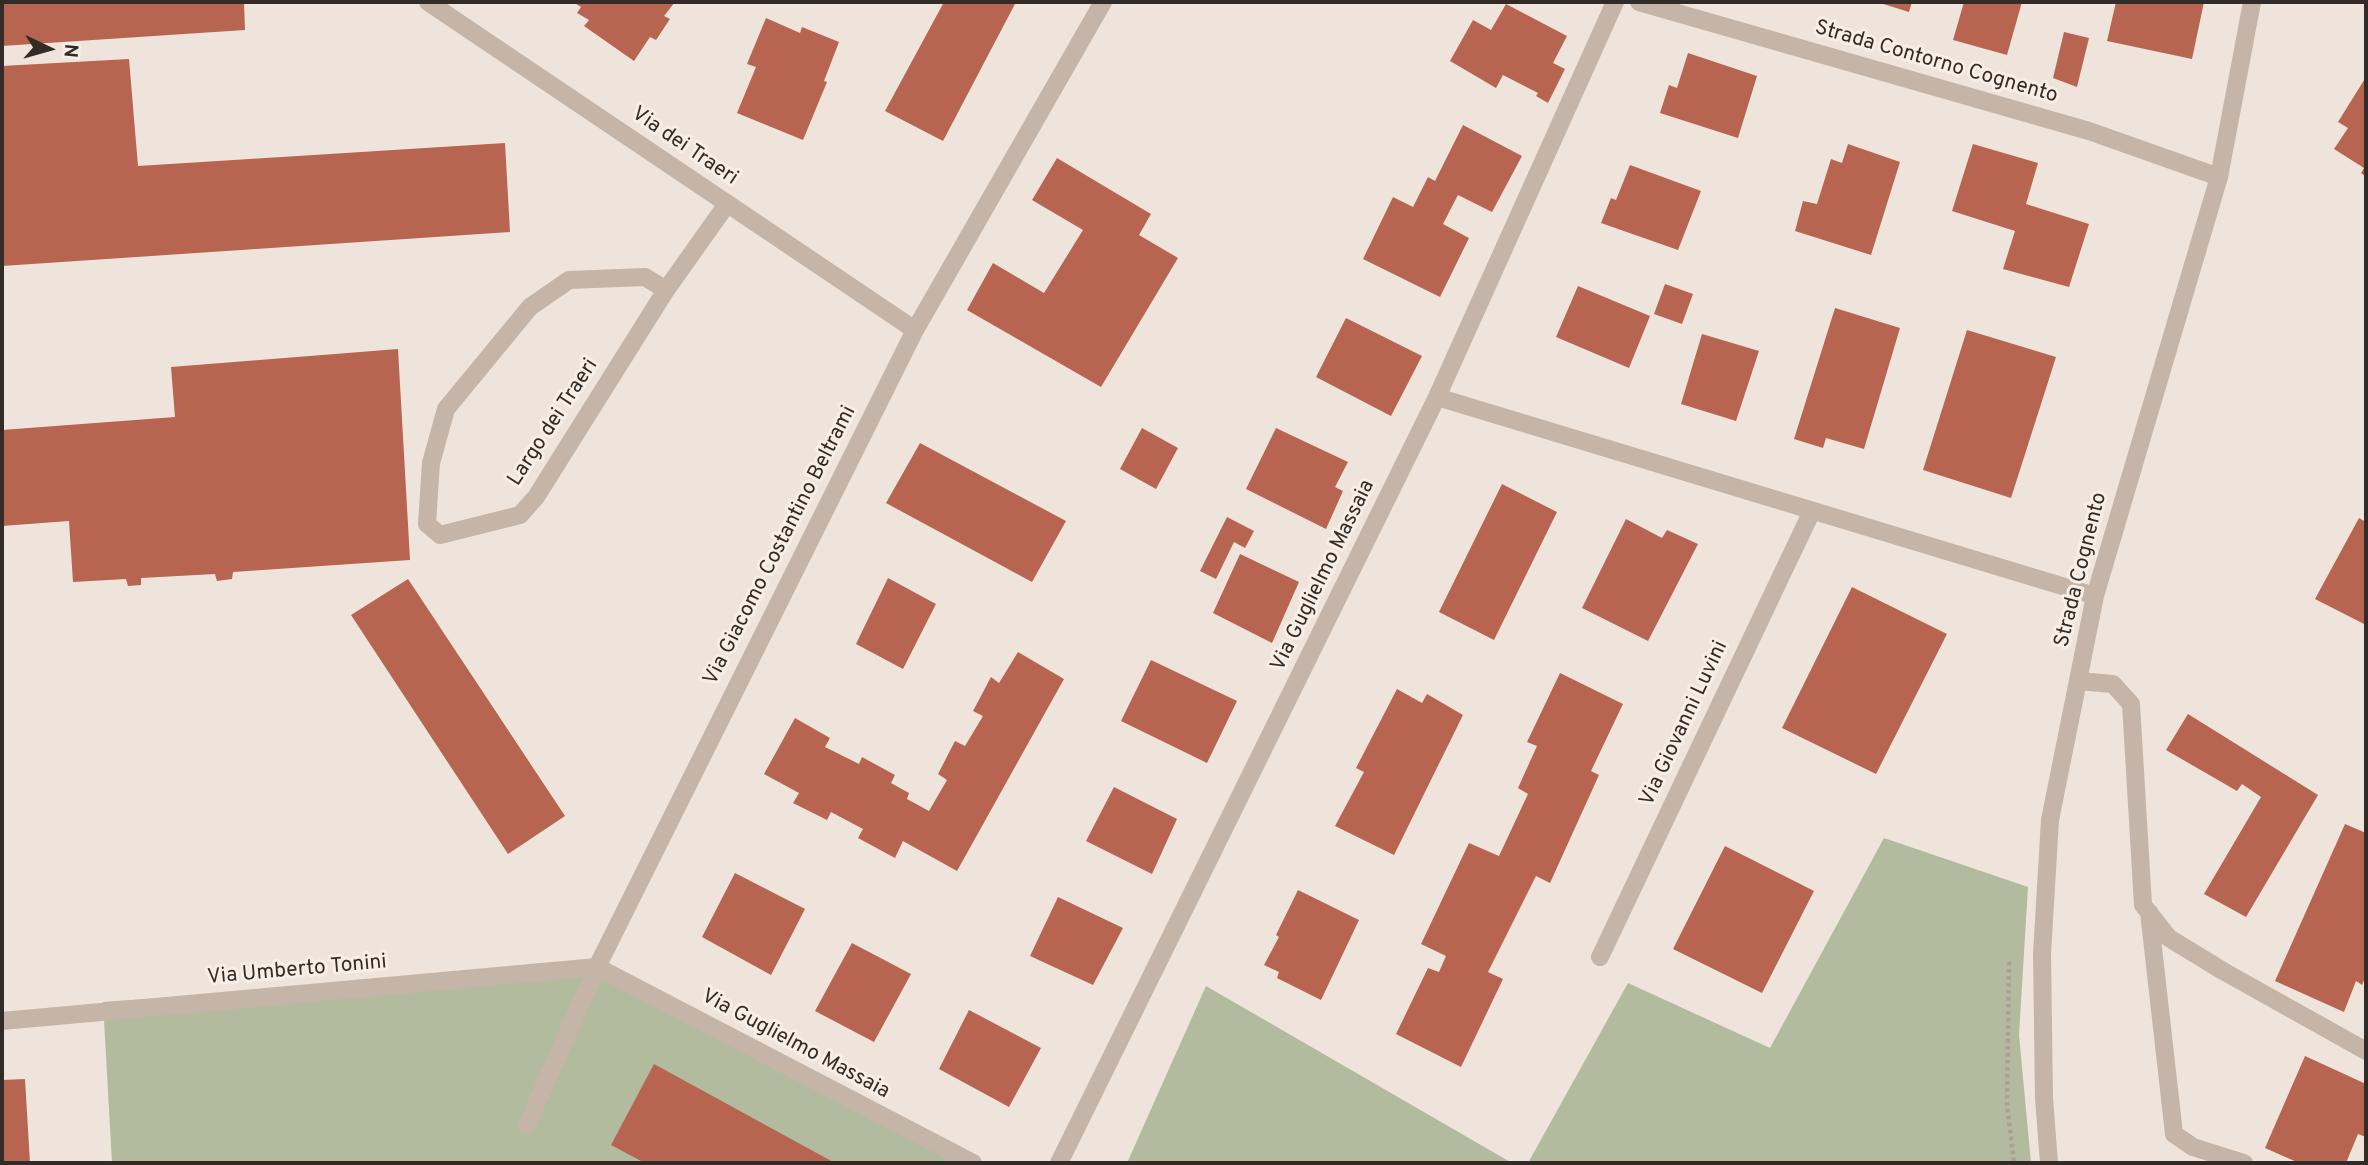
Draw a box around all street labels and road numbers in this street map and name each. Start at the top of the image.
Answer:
street label: Strada Contorno Cognento [1812,16,2060,110]
street label: Via dei Traeri [626,102,742,192]
street label: Largo dei Traeri [503,355,605,491]
street label: Via Giacomo Costantino Beltrami [699,402,863,690]
street label: Via Guglielmo Massaia [1267,476,1381,676]
street label: Strada Cognento [2051,490,2113,650]
street label: Via Giovanni Luvini [1636,637,1734,811]
street label: Via Umberto Tonini [206,951,388,991]
street label: Via Guglielmo Massaia [697,985,893,1105]

